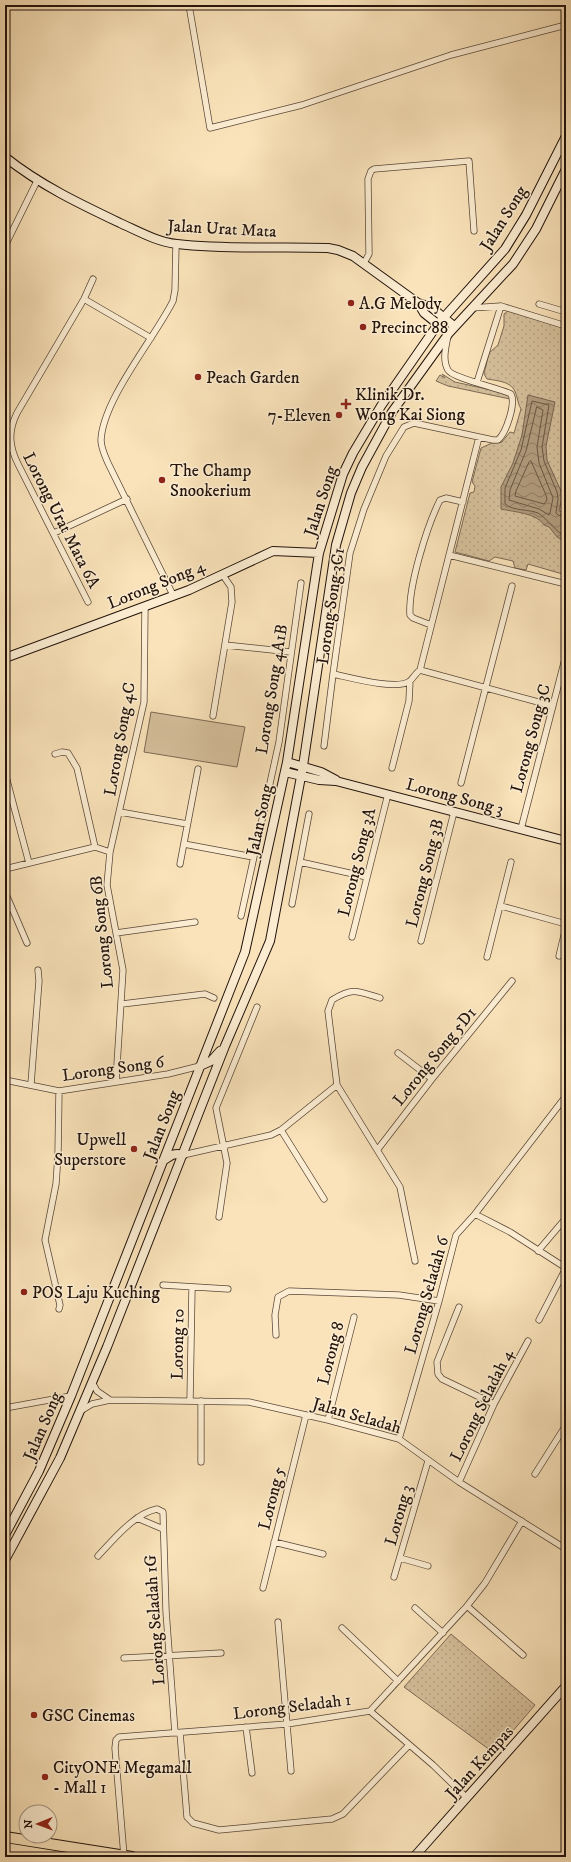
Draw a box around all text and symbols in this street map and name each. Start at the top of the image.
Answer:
street label: Jalan Song [474,181,533,257]
street label: Jalan Urat Mata [165,215,278,243]
place label: A.G Melody [359,293,443,315]
marker: A.G Melody [346,298,356,308]
place label: Precinct 88 [371,317,448,339]
marker: Precinct 88 [358,322,368,332]
place label: Peach Garden [206,367,300,389]
marker: Peach Garden [193,372,203,382]
place label: Klinik Dr. Wong Kai Siong [354,384,465,426]
marker: Klinik Dr. Wong Kai Siong [340,398,352,410]
place label: 7-Eleven [268,405,331,427]
marker: 7-Eleven [334,410,344,420]
street label: Lorong Urat Mata 6A [17,449,105,592]
place label: The Champ Snookerium [170,460,251,502]
street label: Jalan Song [299,463,343,541]
marker: The Champ Snookerium [157,475,167,485]
street label: Lorong Song 3C1 [312,546,350,666]
street label: Lorong Song 4 [104,555,210,615]
street label: Lorong Song 4A1B [251,623,293,756]
street label: Lorong Song 4C [99,681,141,798]
street label: Lorong Song 3C [506,682,556,795]
street label: Lorong Song 3 [404,773,506,821]
street label: Jalan Song [241,782,278,860]
street label: Lorong Song 3A [333,806,381,919]
street label: Lorong Song 3B [401,817,449,930]
street label: Lorong Song 6B [85,874,119,989]
street label: Lorong Song 5D1 [388,1003,481,1111]
street label: Lorong Song 6 [61,1051,167,1087]
street label: Jalan Song [138,1087,186,1165]
place label: Upwell Superstore [54,1129,126,1171]
marker: Upwell Superstore [129,1144,139,1154]
street label: Lorong Seladah 6 [400,1233,455,1357]
place label: POS Laju Kuching [32,1282,160,1304]
marker: POS Laju Kuching [19,1287,29,1297]
street label: Lorong 10 [166,1308,190,1380]
street label: Lorong 8 [313,1319,349,1387]
street label: Lorong Seladah 4 [445,1345,519,1465]
street label: Jalan Song [18,1388,68,1466]
street label: Jalan Seladah [308,1392,404,1439]
street label: Lorong 5 [254,1464,291,1532]
street label: Lorong 3 [380,1482,418,1548]
street label: Lorong Seladah 1G [139,1554,171,1686]
street label: Lorong Seladah 1 [232,1689,352,1725]
place label: GSC Cinemas [42,1705,135,1727]
marker: GSC Cinemas [29,1710,39,1720]
street label: Jalan Kempas [440,1721,519,1806]
place label: CityONE Megamall - Mall 1 [53,1757,192,1799]
marker: CityONE Megamall - Mall 1 [40,1772,50,1782]
north arrow [18,1804,58,1844]
text: N [22,1820,36,1829]

